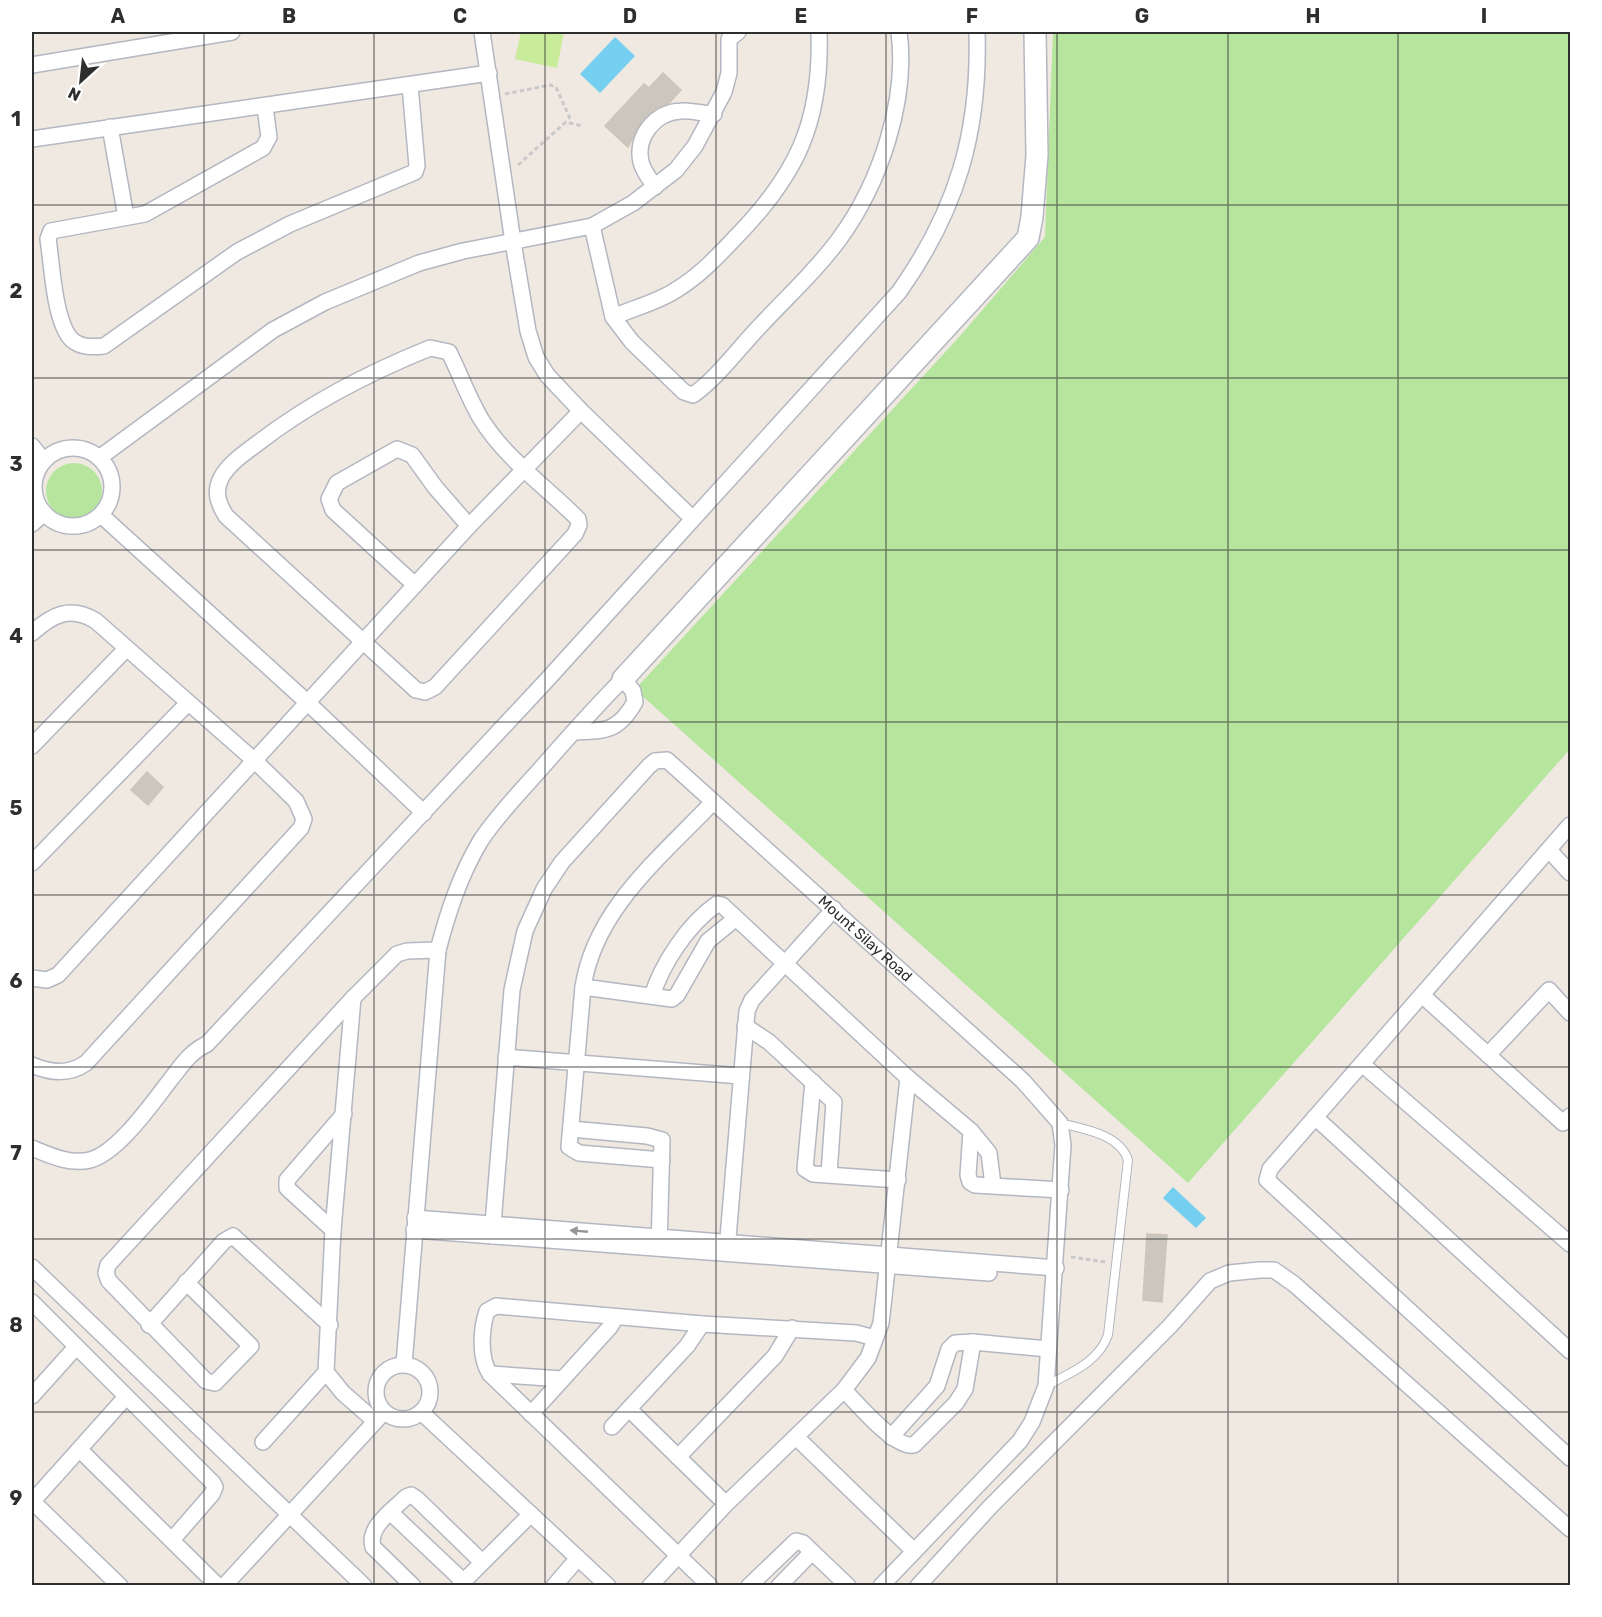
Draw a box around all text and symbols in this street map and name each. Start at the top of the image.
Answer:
text: A [111,4,126,28]
text: B [282,4,296,28]
text: C [453,4,467,28]
text: D [623,4,637,28]
text: E [795,4,807,28]
text: F [966,4,978,28]
text: G [1135,4,1149,28]
text: H [1306,4,1320,28]
text: I [1481,4,1487,28]
north arrow [51,51,111,111]
text: N [65,83,84,105]
text: 1 [11,107,21,131]
text: 2 [10,279,23,303]
text: 3 [9,452,23,476]
text: 4 [9,624,23,648]
text: 5 [10,796,23,820]
street label: Mount Silay Road [815,892,916,986]
text: 6 [9,969,23,993]
text: 7 [10,1141,22,1165]
one-way arrow [569,1226,588,1236]
text: 8 [9,1313,23,1337]
text: 9 [10,1486,23,1510]

